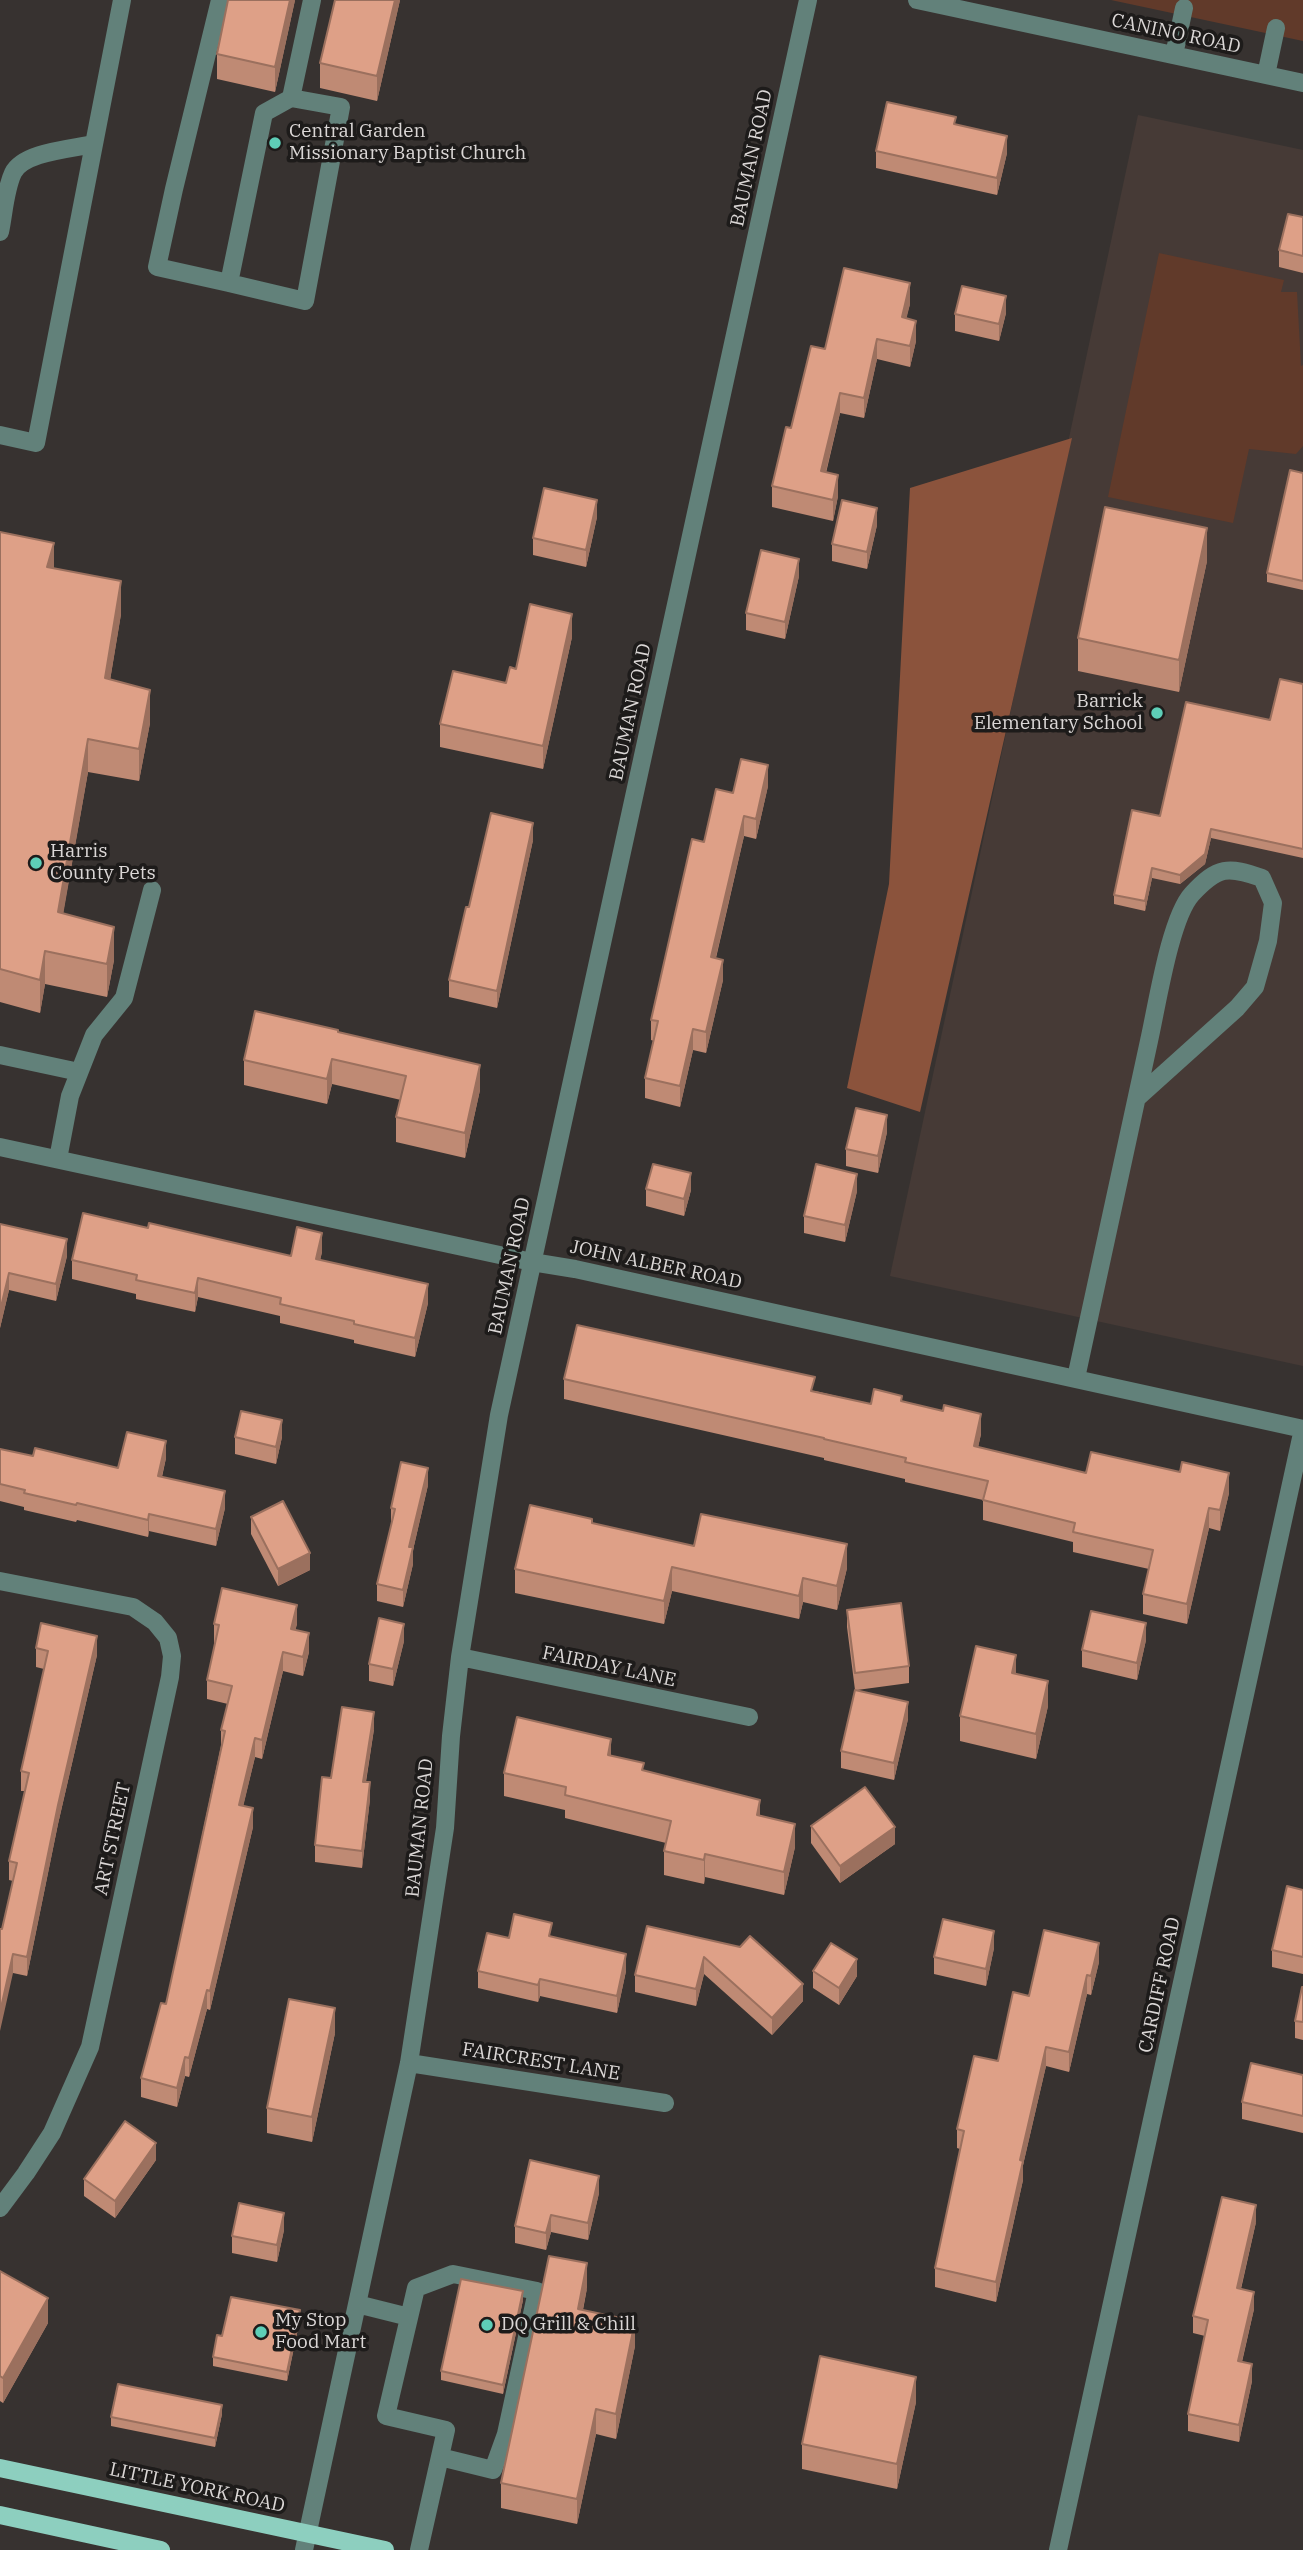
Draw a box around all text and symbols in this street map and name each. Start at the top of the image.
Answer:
street label: CANINO ROAD [1109,9,1243,59]
street label: BAUMAN ROAD [726,87,778,229]
place label: Central Garden Missionary Baptist Church [289,121,526,165]
marker: Central Garden Missionary Baptist Church [267,135,283,151]
street label: BAUMAN ROAD [605,641,657,783]
place label: Barrick Elementary School [974,691,1143,735]
marker: Barrick Elementary School [1149,705,1165,721]
place label: Harris County Pets [50,841,156,885]
marker: Harris County Pets [28,855,44,871]
street label: BAUMAN ROAD [484,1195,536,1337]
street label: JOHN ALBER ROAD [568,1236,744,1294]
street label: FAIRDAY LANE [540,1642,678,1692]
street label: BAUMAN ROAD [401,1757,439,1899]
street label: ART STREET [90,1780,136,1898]
street label: CARDIFF ROAD [1134,1915,1186,2055]
street label: FAIRCREST LANE [460,2038,622,2086]
place label: My Stop Food Mart [275,2310,366,2354]
place label: DQ Grill & Chill [501,2314,636,2336]
marker: DQ Grill & Chill [479,2317,495,2333]
marker: My Stop Food Mart [253,2324,269,2340]
street label: LITTLE YORK ROAD [107,2458,287,2518]

